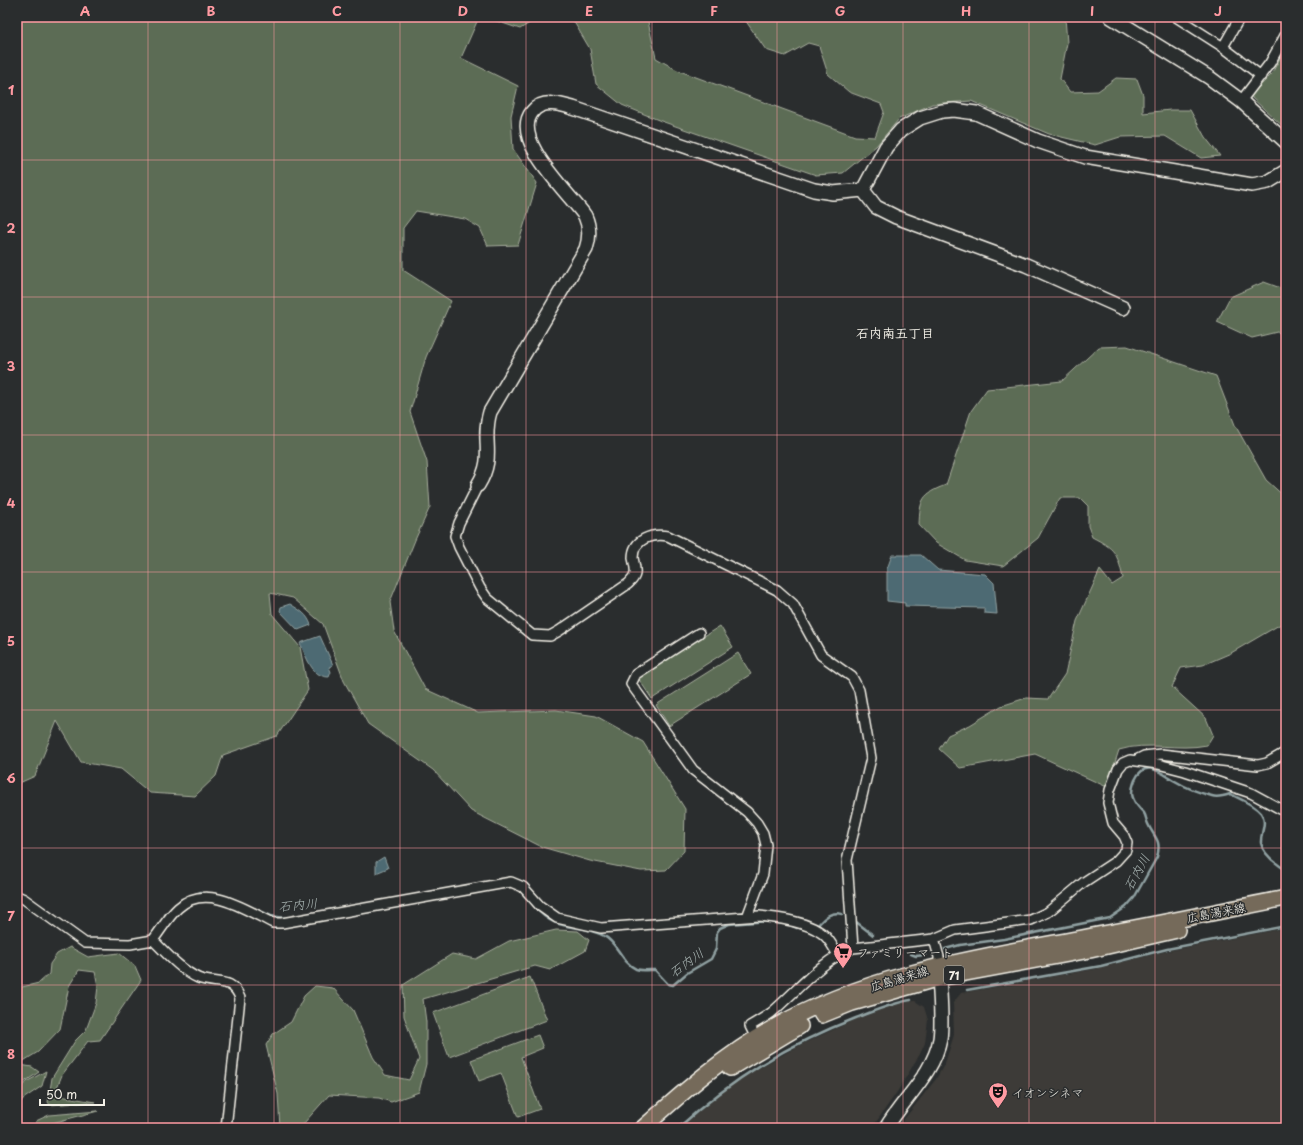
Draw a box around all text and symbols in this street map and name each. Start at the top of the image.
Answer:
text: A [80,1,90,20]
text: B [207,1,216,20]
text: C [332,1,342,20]
text: D [458,1,468,20]
text: E [585,1,593,20]
text: F [710,1,718,20]
text: G [835,1,845,20]
text: H [961,1,971,20]
text: I [1090,1,1094,20]
text: J [1214,1,1222,20]
text: 1 [8,80,14,99]
text: 2 [6,218,16,237]
district label: 石内南五丁目 [856,323,934,342]
text: 3 [7,356,16,375]
text: 4 [7,493,16,512]
text: 5 [7,631,15,650]
text: 6 [6,768,16,787]
water label: 石内川 [1118,850,1154,894]
water label: 石内川 [278,893,318,915]
street label: 広島湯来線 [1185,897,1247,927]
text: 7 [7,906,15,925]
supermarket icon: ファミリーマート [832,941,854,969]
water label: 石内川 [665,943,707,981]
place label: ファミリーマート [857,943,953,961]
street label: 広島湯来線 [868,961,930,995]
road number: 71 [944,966,964,984]
text: 8 [7,1044,15,1063]
scale bar [40,1081,104,1107]
theatre icon: イオンシネマ [987,1081,1009,1109]
place label: イオンシネマ [1012,1083,1084,1101]
text: 50 m [46,1085,77,1103]

